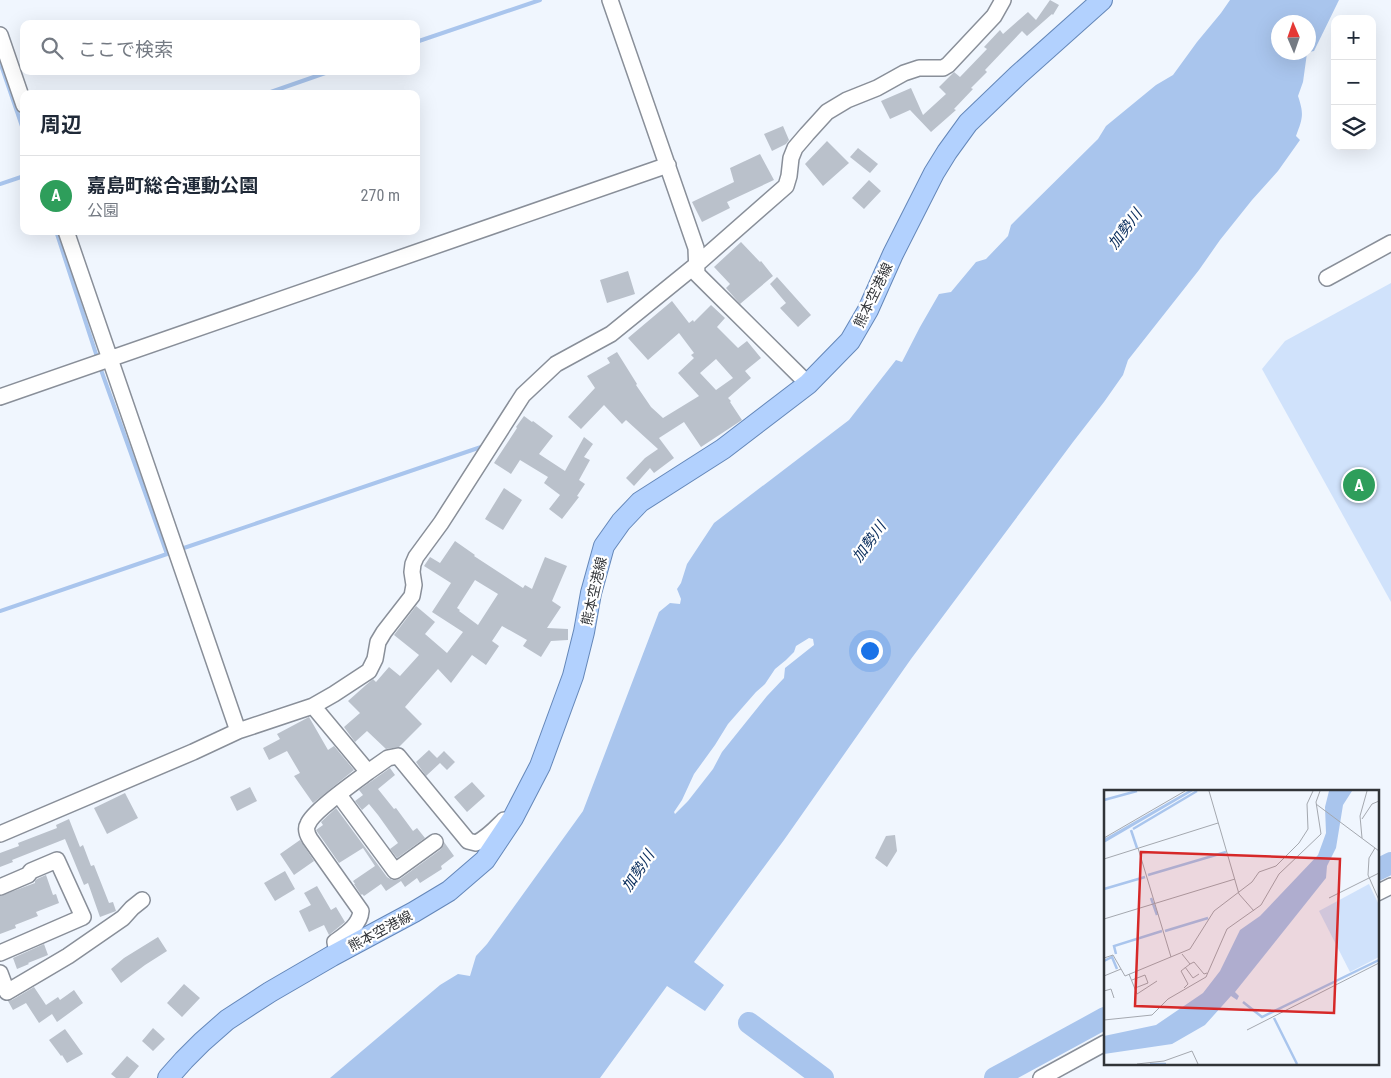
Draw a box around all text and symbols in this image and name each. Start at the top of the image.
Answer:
north arrow [1271,15,1316,60]
map controls [1331,15,1376,150]
button: + [1331,15,1376,60]
search box [20,20,420,75]
icon: search [38,34,66,62]
text: ここで検索 [78,38,173,61]
button: − [1331,60,1376,105]
button: layers [1331,105,1376,150]
text: 周辺 [40,113,82,137]
text: 嘉島町総合運動公園 [87,174,258,197]
text: A [51,186,61,205]
text: 270 m [361,186,400,205]
text: 公園 [87,201,119,220]
water label: 加勢川 [1104,204,1147,252]
street label: 熊本空港線 [850,260,896,330]
pin: A [1343,466,1375,504]
water label: 加勢川 [848,517,891,565]
street label: 熊本空港線 [578,555,610,627]
your location [857,638,883,664]
inset map [1104,790,1378,1066]
water label: 加勢川 [618,846,659,895]
street label: 熊本空港線 [345,908,415,954]

